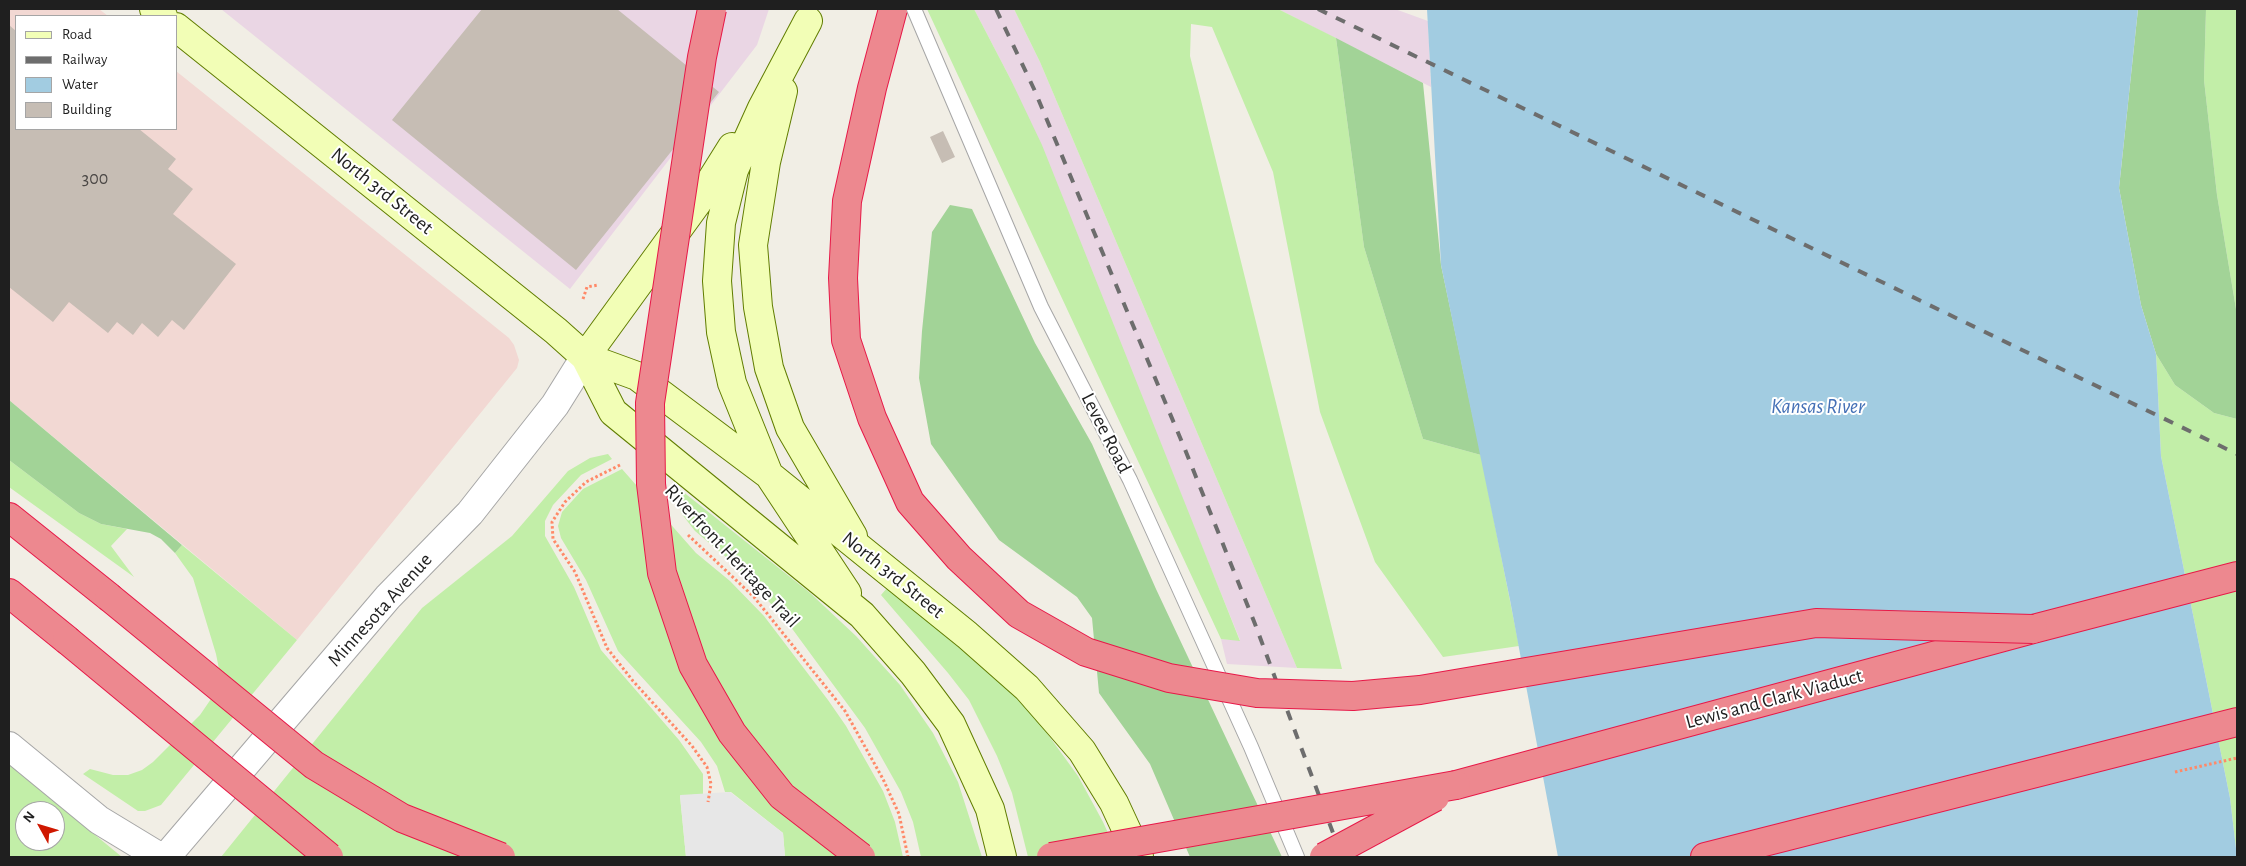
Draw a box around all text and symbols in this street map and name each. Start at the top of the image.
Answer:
legend [15,15,178,130]
text: Road [62,27,92,42]
text: Railway [62,52,107,67]
text: Water [62,77,98,92]
text: Building [62,102,112,117]
street label: North 3rd Street [326,142,438,240]
house number: 300 [82,168,108,190]
street label: Levee Road [1076,389,1136,477]
water label: Kansas River [1771,394,1865,420]
street label: Riverfront Heritage Trail [659,479,805,633]
street label: North 3rd Street [837,526,949,624]
street label: Minnesota Avenue [323,548,437,672]
street label: Lewis and Clark Viaduct [1683,664,1865,734]
north arrow [15,801,65,851]
text: N [21,809,38,825]

